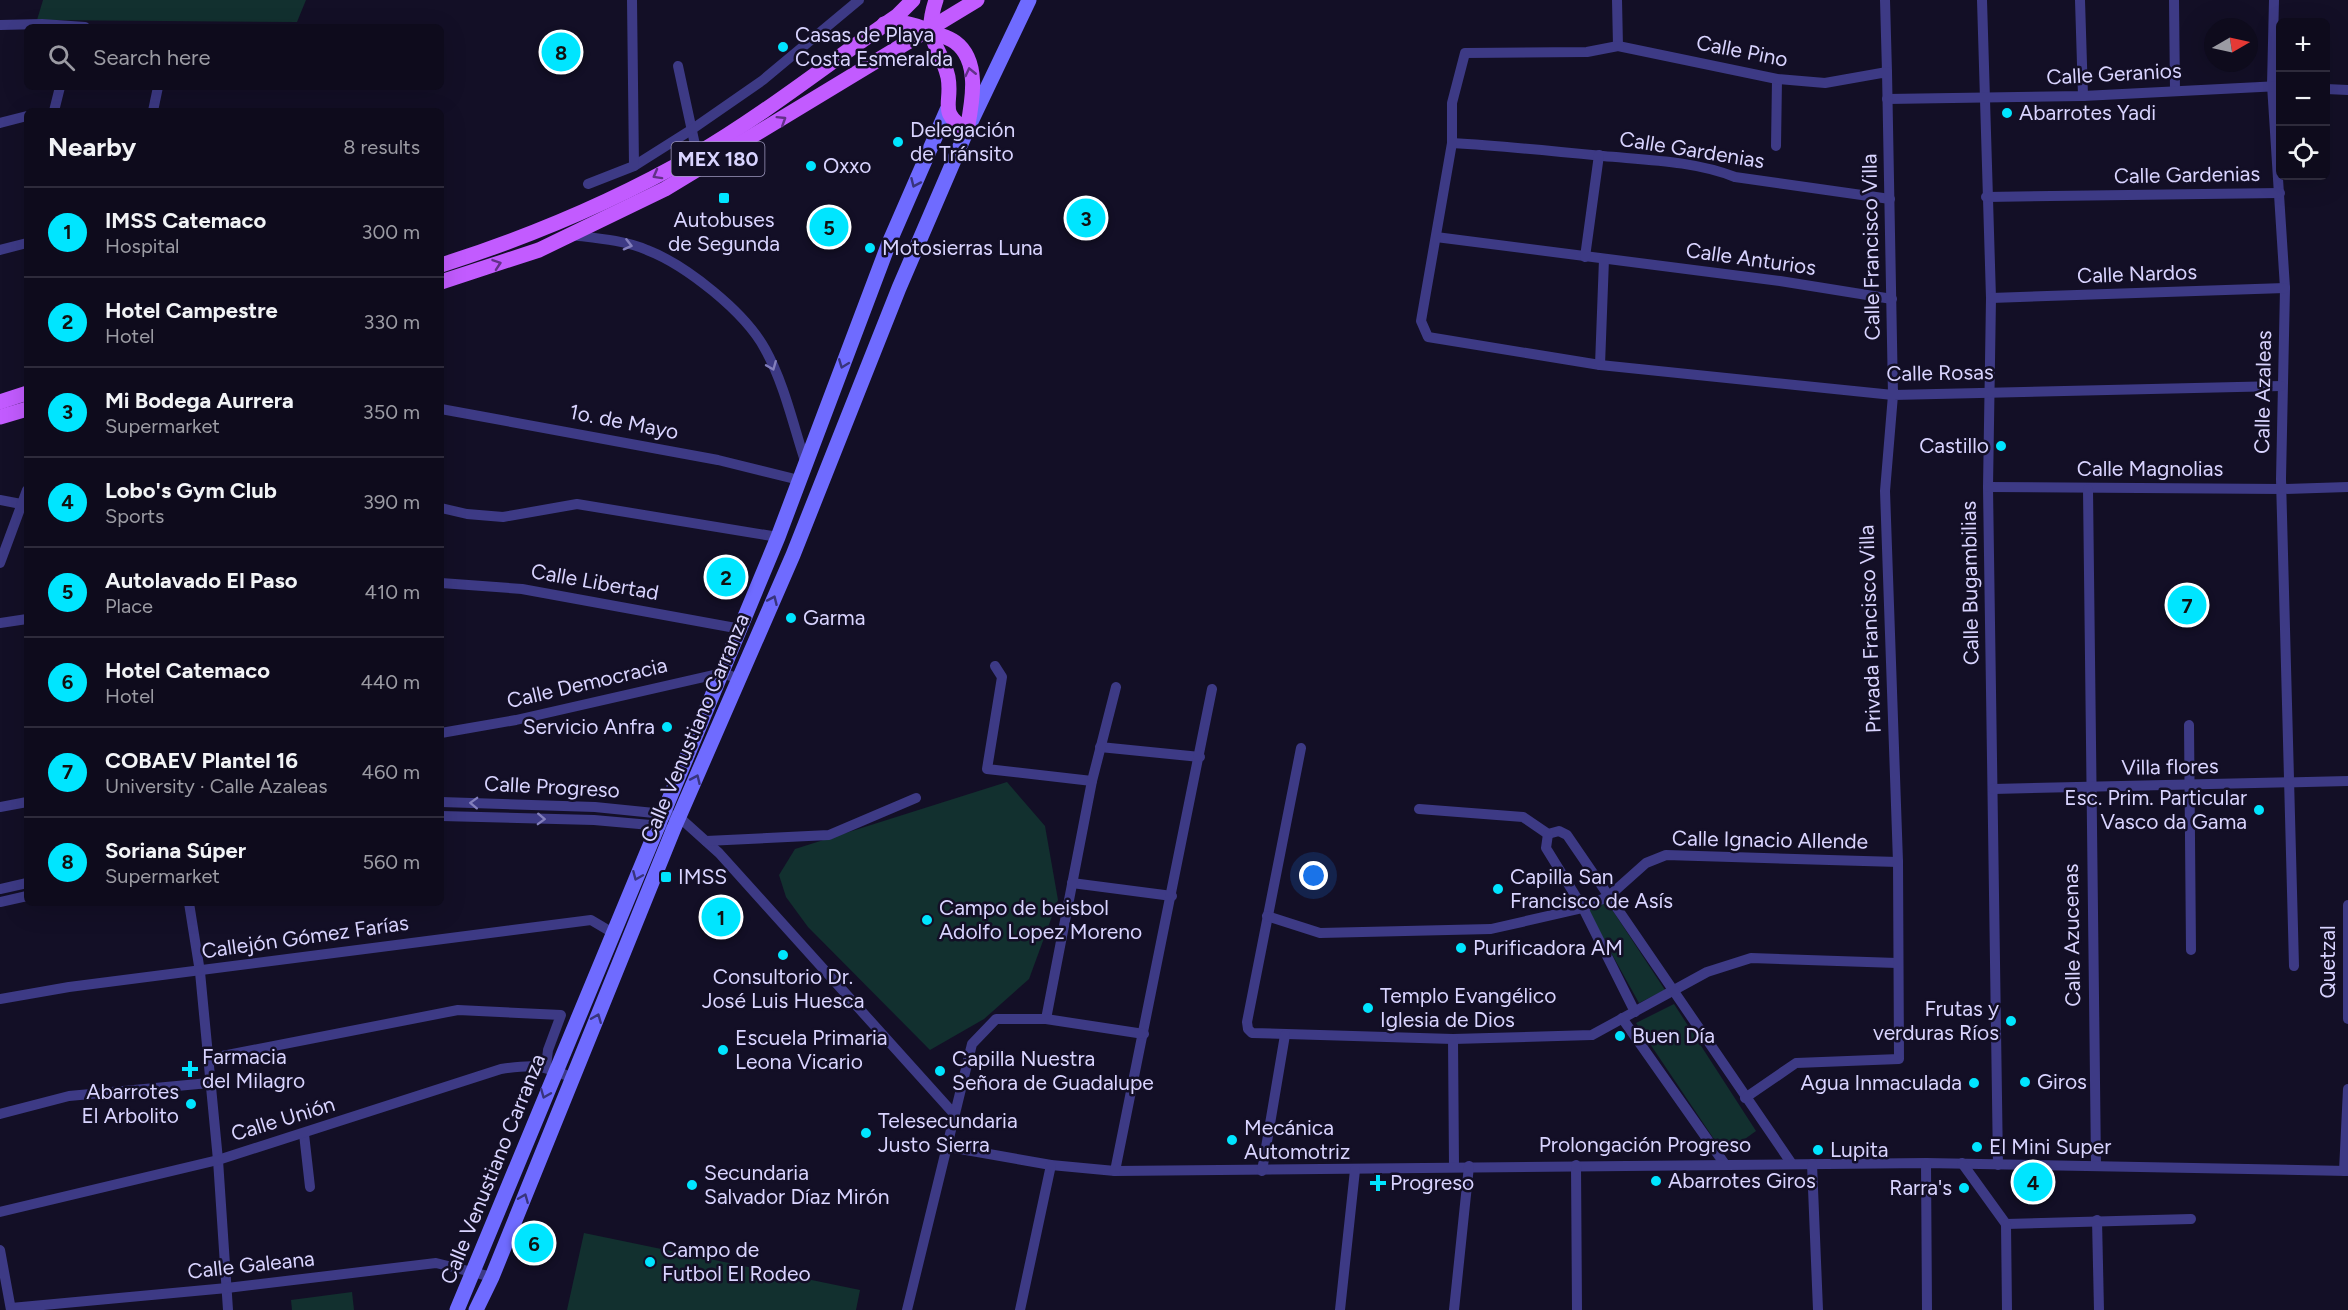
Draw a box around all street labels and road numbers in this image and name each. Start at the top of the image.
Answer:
street label: Calle Pino [1694,29,1790,72]
street label: Calle Geranios [2046,57,2182,90]
street label: Calle Gardenias [1618,126,1766,173]
road number: MEX 180 [672,142,764,176]
street label: Calle Francisco Villa [1856,154,1885,341]
street label: Calle Gardenias [2114,161,2260,188]
street label: Calle Anturios [1684,237,1818,280]
street label: Calle Nardos [2077,259,2197,288]
street label: Calle Azaleas [2249,330,2276,454]
street label: Calle Rosas [1886,359,1994,386]
street label: 1o. de Mayo [567,399,681,444]
street label: Calle Magnolias [2077,456,2223,481]
street label: Calle Bugambilias [1956,501,1983,665]
street label: Privada Francisco Villa [1853,524,1886,734]
street label: Calle Libertad [529,558,661,605]
street label: Calle Venustiano Carranza [635,610,754,846]
street label: Calle Democracia [504,652,670,713]
street label: Villa flores [2121,753,2219,780]
street label: Calle Progreso [483,770,621,803]
street label: Calle Ignacio Allende [1672,825,1868,854]
street label: Calle Azucenas [2058,863,2085,1007]
street label: Callejón Gómez Farías [200,910,410,963]
street label: Quetzal [2315,925,2340,999]
street label: Calle Venustiano Carranza [435,1050,550,1288]
street label: Calle Unión [228,1091,338,1146]
street label: Prolongación Progreso [1539,1132,1751,1157]
street label: Calle Galeana [186,1245,316,1284]

